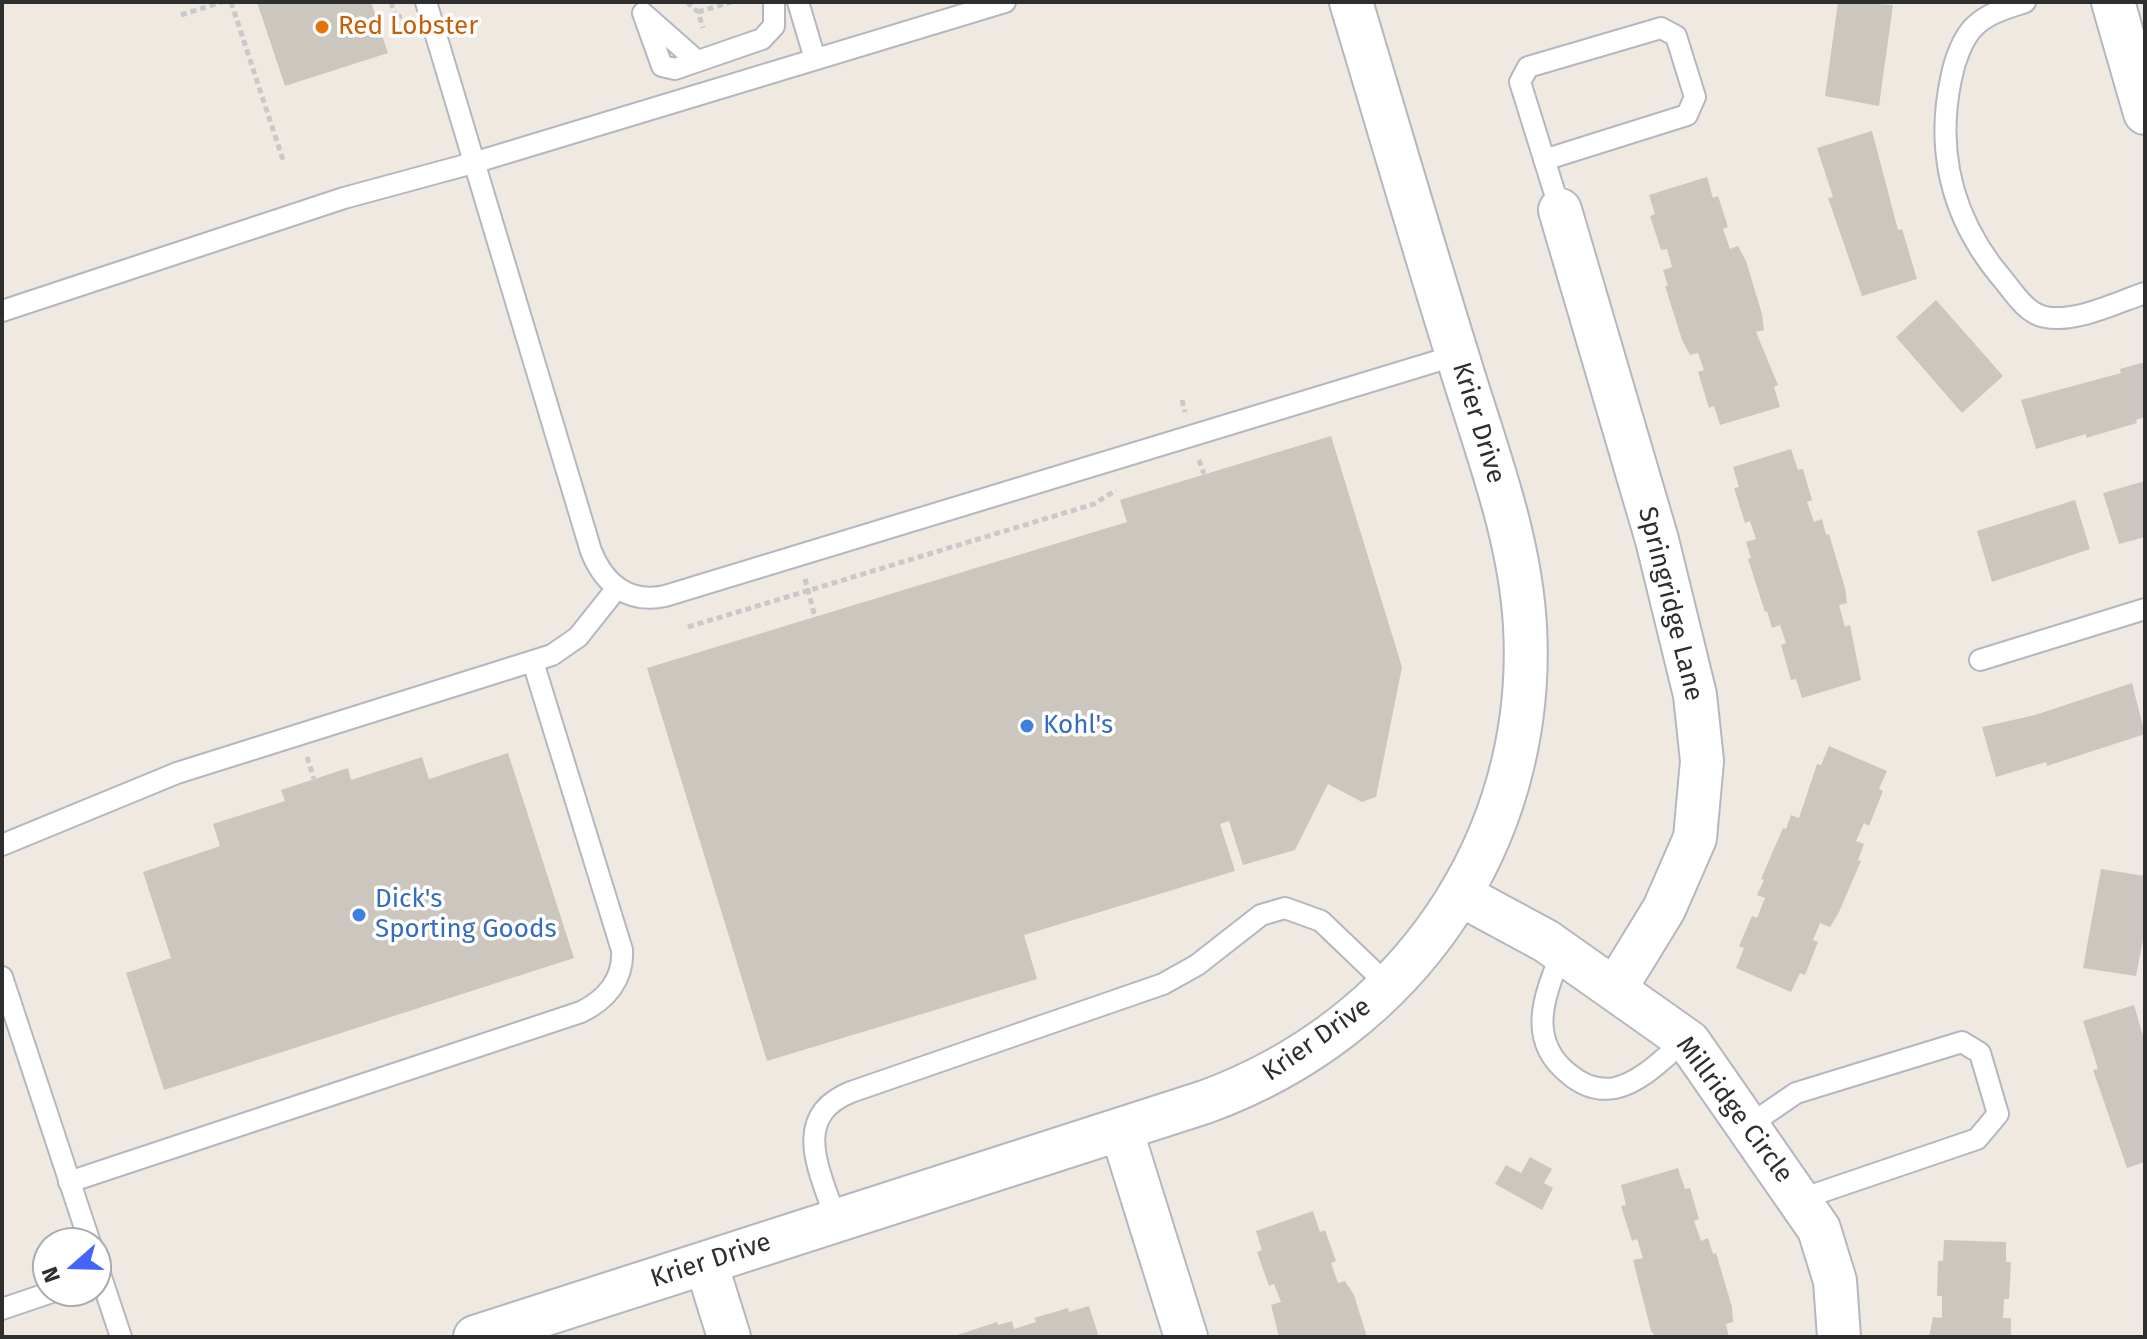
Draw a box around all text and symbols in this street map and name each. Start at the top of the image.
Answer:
place label: Red Lobster [338,11,478,43]
marker: Red Lobster [313,18,331,36]
street label: Krier Drive [1445,359,1511,487]
street label: Springridge Lane [1631,504,1709,704]
place label: Kohl's [1043,710,1113,742]
marker: Kohl's [1018,717,1036,735]
place label: Dick's Sporting Goods [375,884,557,946]
marker: Dick's Sporting Goods [350,906,368,924]
street label: Krier Drive [1257,991,1377,1089]
street label: Millridge Circle [1669,1031,1799,1189]
north arrow [32,1227,112,1307]
street label: Krier Drive [647,1227,775,1295]
text: N [36,1263,66,1286]

